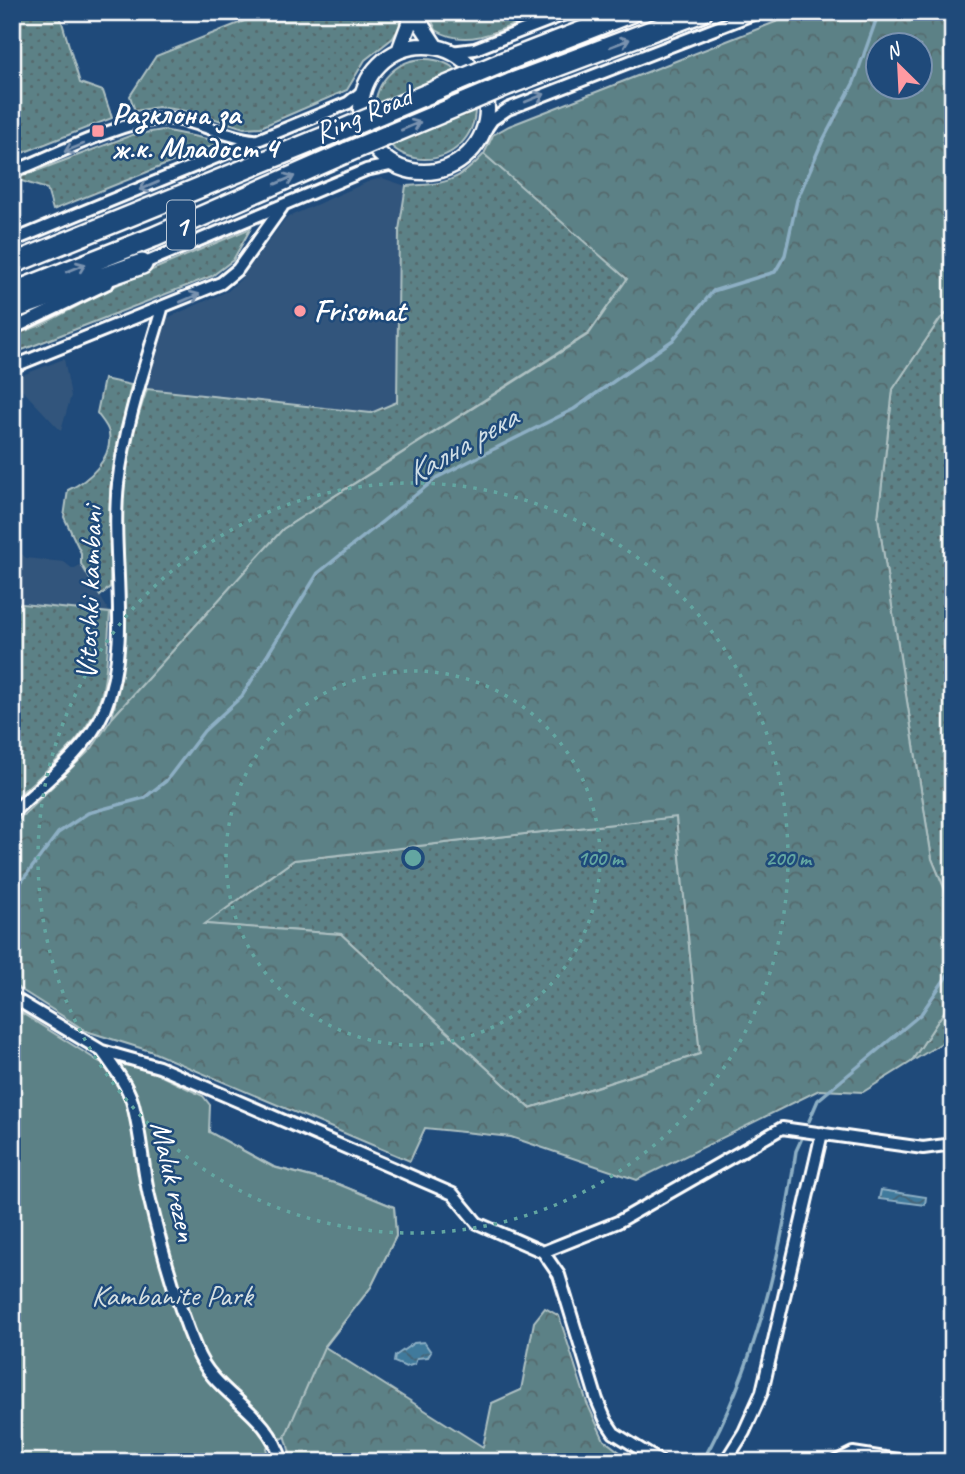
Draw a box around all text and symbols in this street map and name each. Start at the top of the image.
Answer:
north arrow [864,32,934,102]
one-way arrow [608,36,630,48]
text: N [882,37,906,65]
street label: Ring Road [308,75,422,152]
one-way arrow [524,91,546,104]
place label: Разклона за ж.к. Младост 4 [112,95,281,167]
one-way arrow [400,118,422,131]
marker: Разклона за ж.к. Младост 4 [90,123,106,139]
one-way arrow [64,142,86,155]
one-way arrow [274,173,296,186]
one-way arrow [139,180,160,193]
road number: 1 [167,201,195,250]
one-way arrow [64,261,86,274]
one-way arrow [179,290,200,303]
place label: Frisomat [314,292,409,330]
marker: Frisomat [292,303,308,319]
water label: Кална река [398,396,527,494]
street label: Vitoshki kambani [67,502,111,680]
text: 100 m [577,845,625,871]
text: 200 m [765,845,813,871]
centre of rings [401,846,425,870]
street label: Maluk rezen [142,1117,206,1245]
park label: Kambanite Park [92,1276,255,1314]

